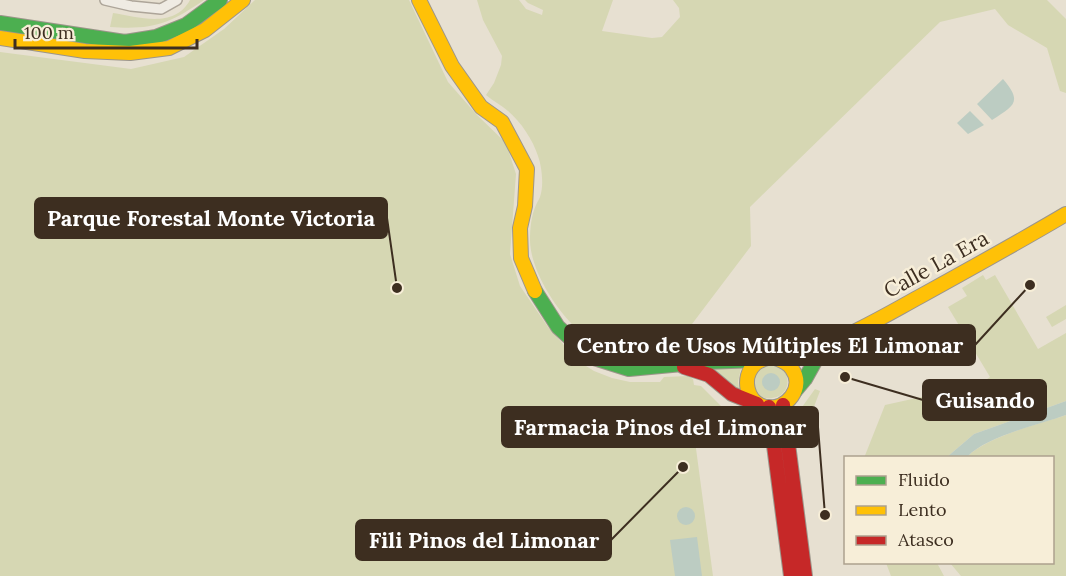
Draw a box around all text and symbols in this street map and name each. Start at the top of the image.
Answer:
scale bar [15,12,196,50]
text: 100 m [24,21,74,44]
callout: Parque Forestal Monte Victoria [35,198,387,238]
text: Parque Forestal Monte Victoria [47,204,376,232]
street label: Calle La Era [879,224,993,304]
callout: Centro de Usos Múltiples El Limonar [565,325,975,365]
text: Centro de Usos Múltiples El Limonar [577,331,964,359]
callout: Guisando [923,380,1046,420]
text: Guisando [935,386,1035,414]
callout: Farmacia Pinos del Limonar [502,407,818,447]
text: Farmacia Pinos del Limonar [514,413,807,441]
legend [844,456,1054,564]
text: Fluido [898,468,950,491]
text: Lento [898,498,946,521]
callout: Fili Pinos del Limonar [356,520,611,560]
text: Fili Pinos del Limonar [369,526,600,554]
text: Atasco [897,528,954,551]

